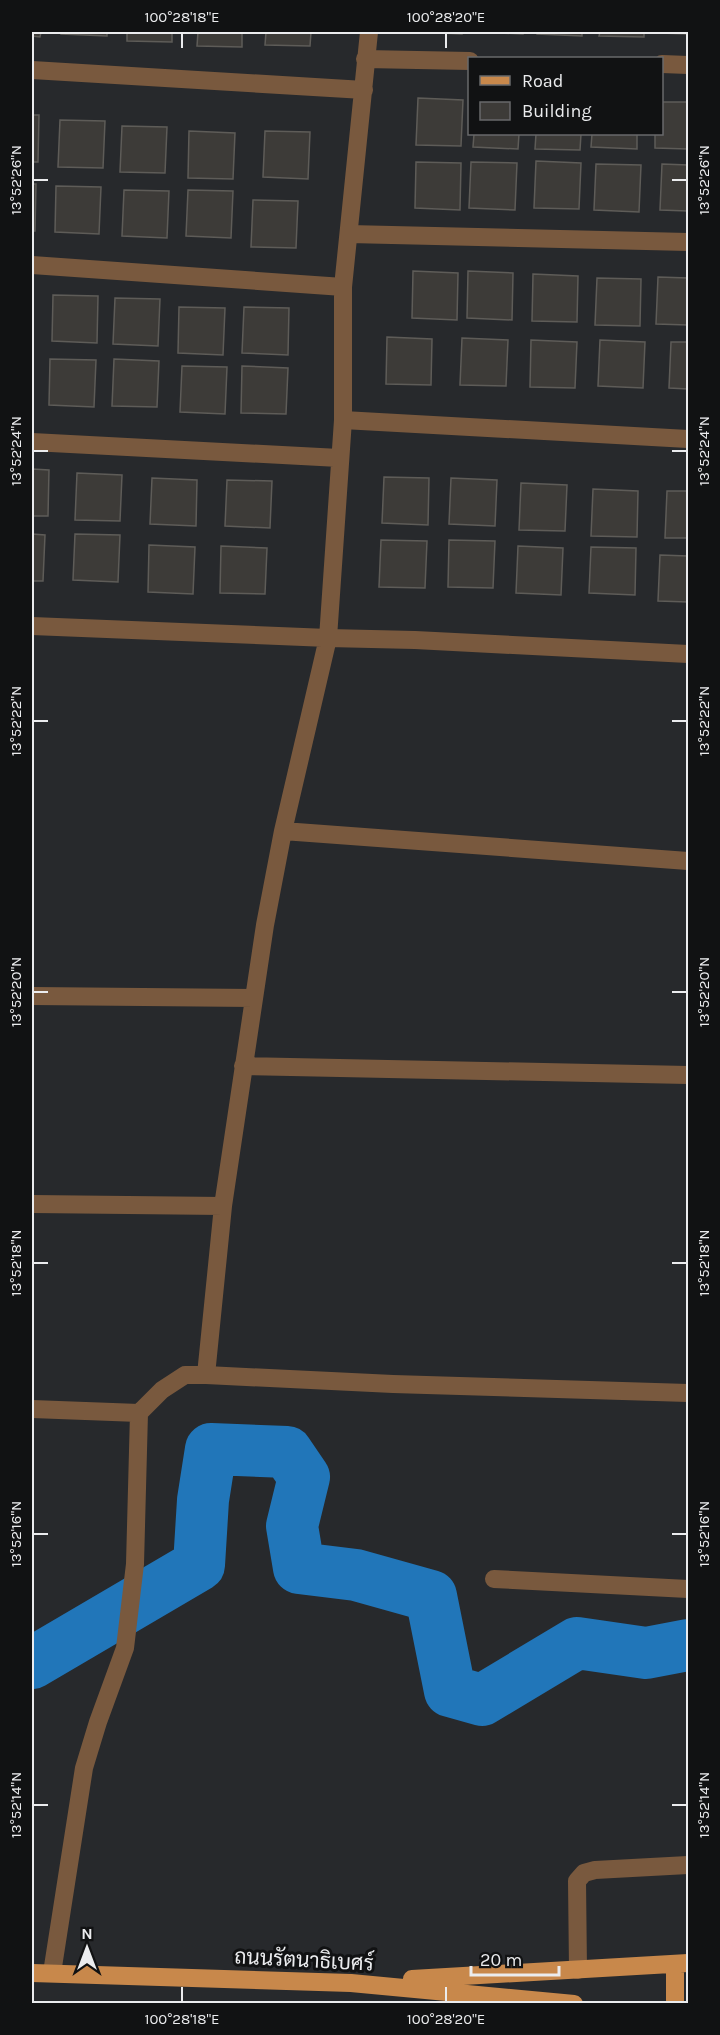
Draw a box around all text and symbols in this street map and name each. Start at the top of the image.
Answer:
text: 100°28'18"E [145,8,219,26]
text: 100°28'20"E [407,8,485,26]
legend [468,57,663,135]
text: Road [522,70,563,92]
text: Building [522,100,592,122]
text: 13°52'26"N [7,145,25,215]
text: 13°52'26"N [695,145,713,215]
text: 13°52'24"N [7,416,25,486]
text: 13°52'24"N [695,416,713,486]
text: 13°52'22"N [7,686,25,756]
text: 13°52'22"N [695,686,713,756]
text: 13°52'20"N [7,957,25,1027]
text: 13°52'20"N [695,957,713,1027]
text: 13°52'18"N [7,1229,25,1297]
text: 13°52'18"N [695,1229,713,1297]
text: 13°52'16"N [7,1501,25,1567]
text: 13°52'16"N [695,1501,713,1567]
text: 13°52'14"N [7,1772,25,1838]
text: 13°52'14"N [695,1772,713,1838]
north arrow [57,1918,117,1978]
text: N [81,1924,93,1943]
scale bar [471,1939,560,1977]
street label: ถนนรัตนาธิเบศร์ [234,1942,374,1976]
text: 20 m [480,1949,522,1971]
text: 100°28'18"E [145,2010,219,2028]
text: 100°28'20"E [407,2010,485,2028]

